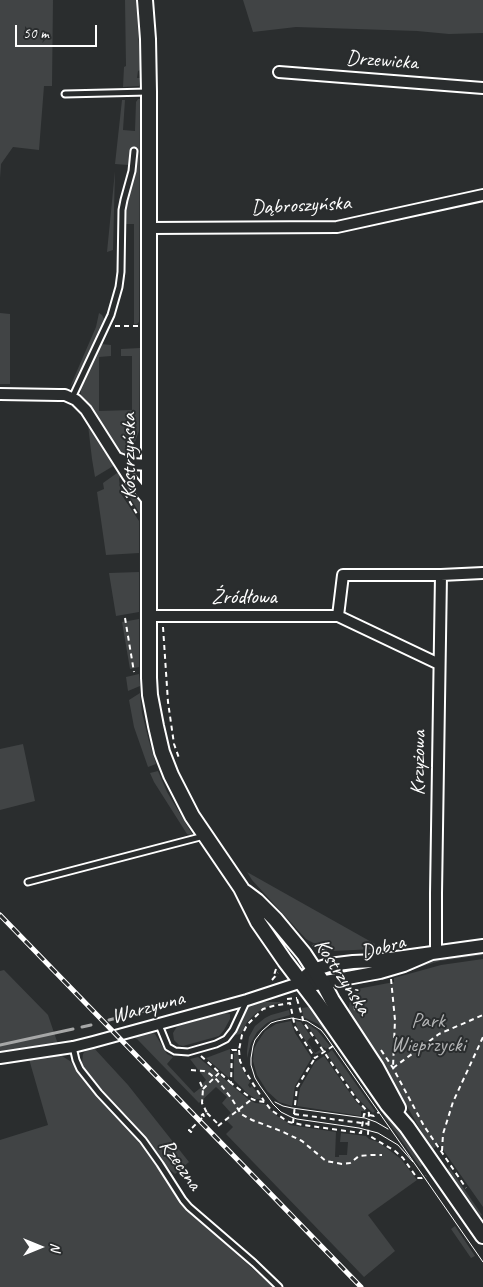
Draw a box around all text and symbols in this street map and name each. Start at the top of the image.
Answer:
scale bar [18,15,100,47]
text: 50 m [23,24,49,43]
street label: Drzewicka [345,46,419,76]
street label: Dąbroszyńska [251,191,351,221]
street label: Kostrzyńska [116,413,142,499]
street label: Źródłowa [211,584,277,610]
street label: Krzyżowa [406,730,432,796]
street label: Dobra [358,930,408,966]
street label: Kostrzyńska [308,934,376,1020]
street label: Warzywna [109,986,187,1030]
park label: Park Wieprzycki [391,1008,465,1058]
street label: Rzeczna [153,1134,207,1196]
north arrow [15,1222,65,1272]
text: N [47,1243,64,1251]

